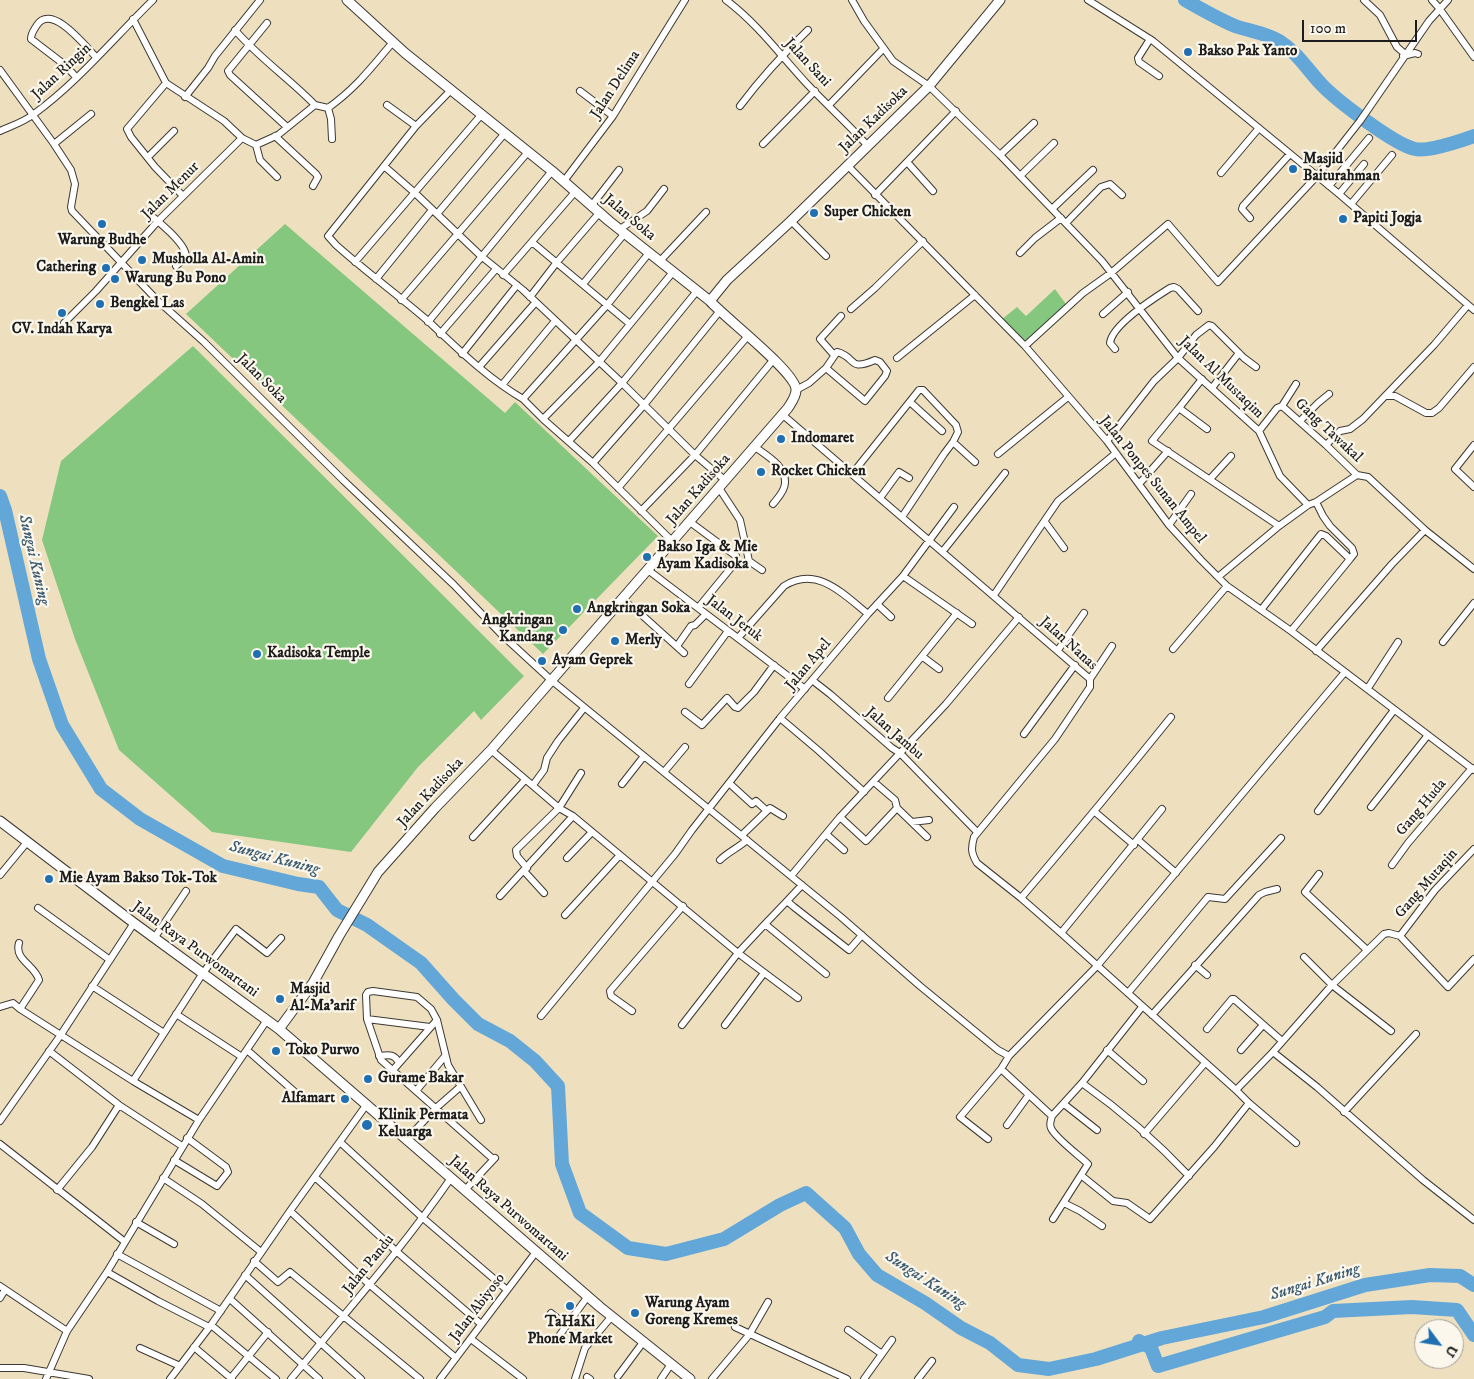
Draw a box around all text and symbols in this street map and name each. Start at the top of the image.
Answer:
scale bar [1304,10,1419,42]
text: 100 m [1310,19,1346,38]
street label: Jalan Sani [780,35,834,91]
street label: Jalan Ringin [29,40,95,104]
place label: Bakso Pak Yanto [1198,43,1297,61]
marker: Bakso Pak Yanto [1182,46,1194,58]
street label: Jalan Delima [587,48,645,122]
street label: Jalan Kadisoka [836,83,912,157]
place label: Masjid Baiturahman [1303,151,1380,186]
street label: Jalan Menur [138,158,204,224]
marker: Masjid Baiturahman [1287,163,1299,175]
street label: Jalan Soka [599,191,659,245]
place label: Super Chicken [824,204,911,222]
marker: Super Chicken [808,207,820,219]
place label: Papiti Jogja [1353,210,1422,228]
marker: Papiti Jogja [1337,213,1349,225]
marker: Warung Budhe [96,218,108,230]
place label: Warung Budhe [58,232,146,250]
place label: Musholla Al-Amin [152,251,264,269]
marker: Musholla Al-Amin [136,254,148,266]
place label: Cathering [36,259,96,277]
marker: Cathering [100,262,112,274]
place label: Warung Bu Pono [125,270,226,288]
marker: Warung Bu Pono [109,273,121,285]
place label: Bengkel Las [110,295,184,313]
marker: Bengkel Las [94,298,106,310]
marker: CV. Indah Karya [56,307,68,319]
place label: CV. Indah Karya [12,321,112,339]
street label: Jalan Al Mustaqim [1175,333,1267,423]
street label: Jalan Soka [232,350,290,408]
street label: Gang Tawakal [1290,395,1366,467]
street label: Jalan Ponpes Sunan Ampel [1095,413,1209,547]
place label: Indomaret [791,430,854,448]
marker: Indomaret [775,433,787,445]
street label: Jalan Kadisoka [663,451,735,529]
place label: Rocket Chicken [771,463,866,481]
marker: Rocket Chicken [755,466,767,478]
water label: Sungai Kuning [13,513,53,607]
place label: Bakso Iga & Mie Ayam Kadisoka [657,539,757,574]
marker: Bakso Iga & Mie Ayam Kadisoka [641,551,653,563]
street label: Jalan Jeruk [702,592,766,646]
place label: Angkringan Soka [587,600,690,618]
marker: Angkringan Soka [571,603,583,615]
place label: Angkringan Kandang [482,612,553,647]
street label: Jalan Nanas [1035,613,1101,675]
marker: Angkringan Kandang [557,624,569,636]
place label: Merly [625,632,662,650]
marker: Merly [609,635,621,647]
street label: Jalan Apel [782,636,836,694]
place label: Kadisoka Temple [267,645,370,663]
marker: Kadisoka Temple [251,648,263,660]
place label: Ayam Geprek [552,652,633,670]
marker: Ayam Geprek [536,655,548,667]
street label: Jalan Jambu [861,704,927,764]
street label: Jalan Kadisoka [394,755,468,831]
street label: Gang Huda [1393,776,1451,840]
water label: Sungai Kuning [227,838,321,880]
street label: Gang Mutaqin [1392,846,1462,922]
place label: Mie Ayam Bakso Tok-Tok [59,870,217,888]
marker: Mie Ayam Bakso Tok-Tok [43,873,55,885]
street label: Jalan Raya Purwomartani [128,898,262,1002]
place label: Masjid Al-Ma'arif [290,981,354,1016]
marker: Masjid Al-Ma'arif [274,993,286,1005]
place label: Toko Purwo [286,1042,359,1060]
marker: Toko Purwo [270,1045,282,1057]
place label: Gurame Bakar [378,1070,464,1088]
marker: Gurame Bakar [362,1073,374,1085]
place label: Alfamart [282,1090,335,1108]
marker: Alfamart [339,1093,351,1105]
place label: Klinik Permata Keluarga [378,1107,468,1142]
marker: Klinik Permata Keluarga [360,1118,374,1132]
street label: Jalan Raya Purwomartani [445,1152,571,1266]
street label: Jalan Pandu [339,1232,399,1298]
water label: Sungai Kuning [881,1248,969,1314]
water label: Sungai Kuning [1268,1260,1362,1306]
street label: Jalan Abiyoso [446,1270,510,1346]
place label: Warung Ayam Goreng Kremes [645,1295,738,1330]
marker: TaHaKi Phone Market [564,1300,576,1312]
marker: Warung Ayam Goreng Kremes [629,1307,641,1319]
place label: TaHaKi Phone Market [528,1314,612,1349]
north arrow [1414,1319,1464,1369]
text: U [1440,1342,1462,1360]

